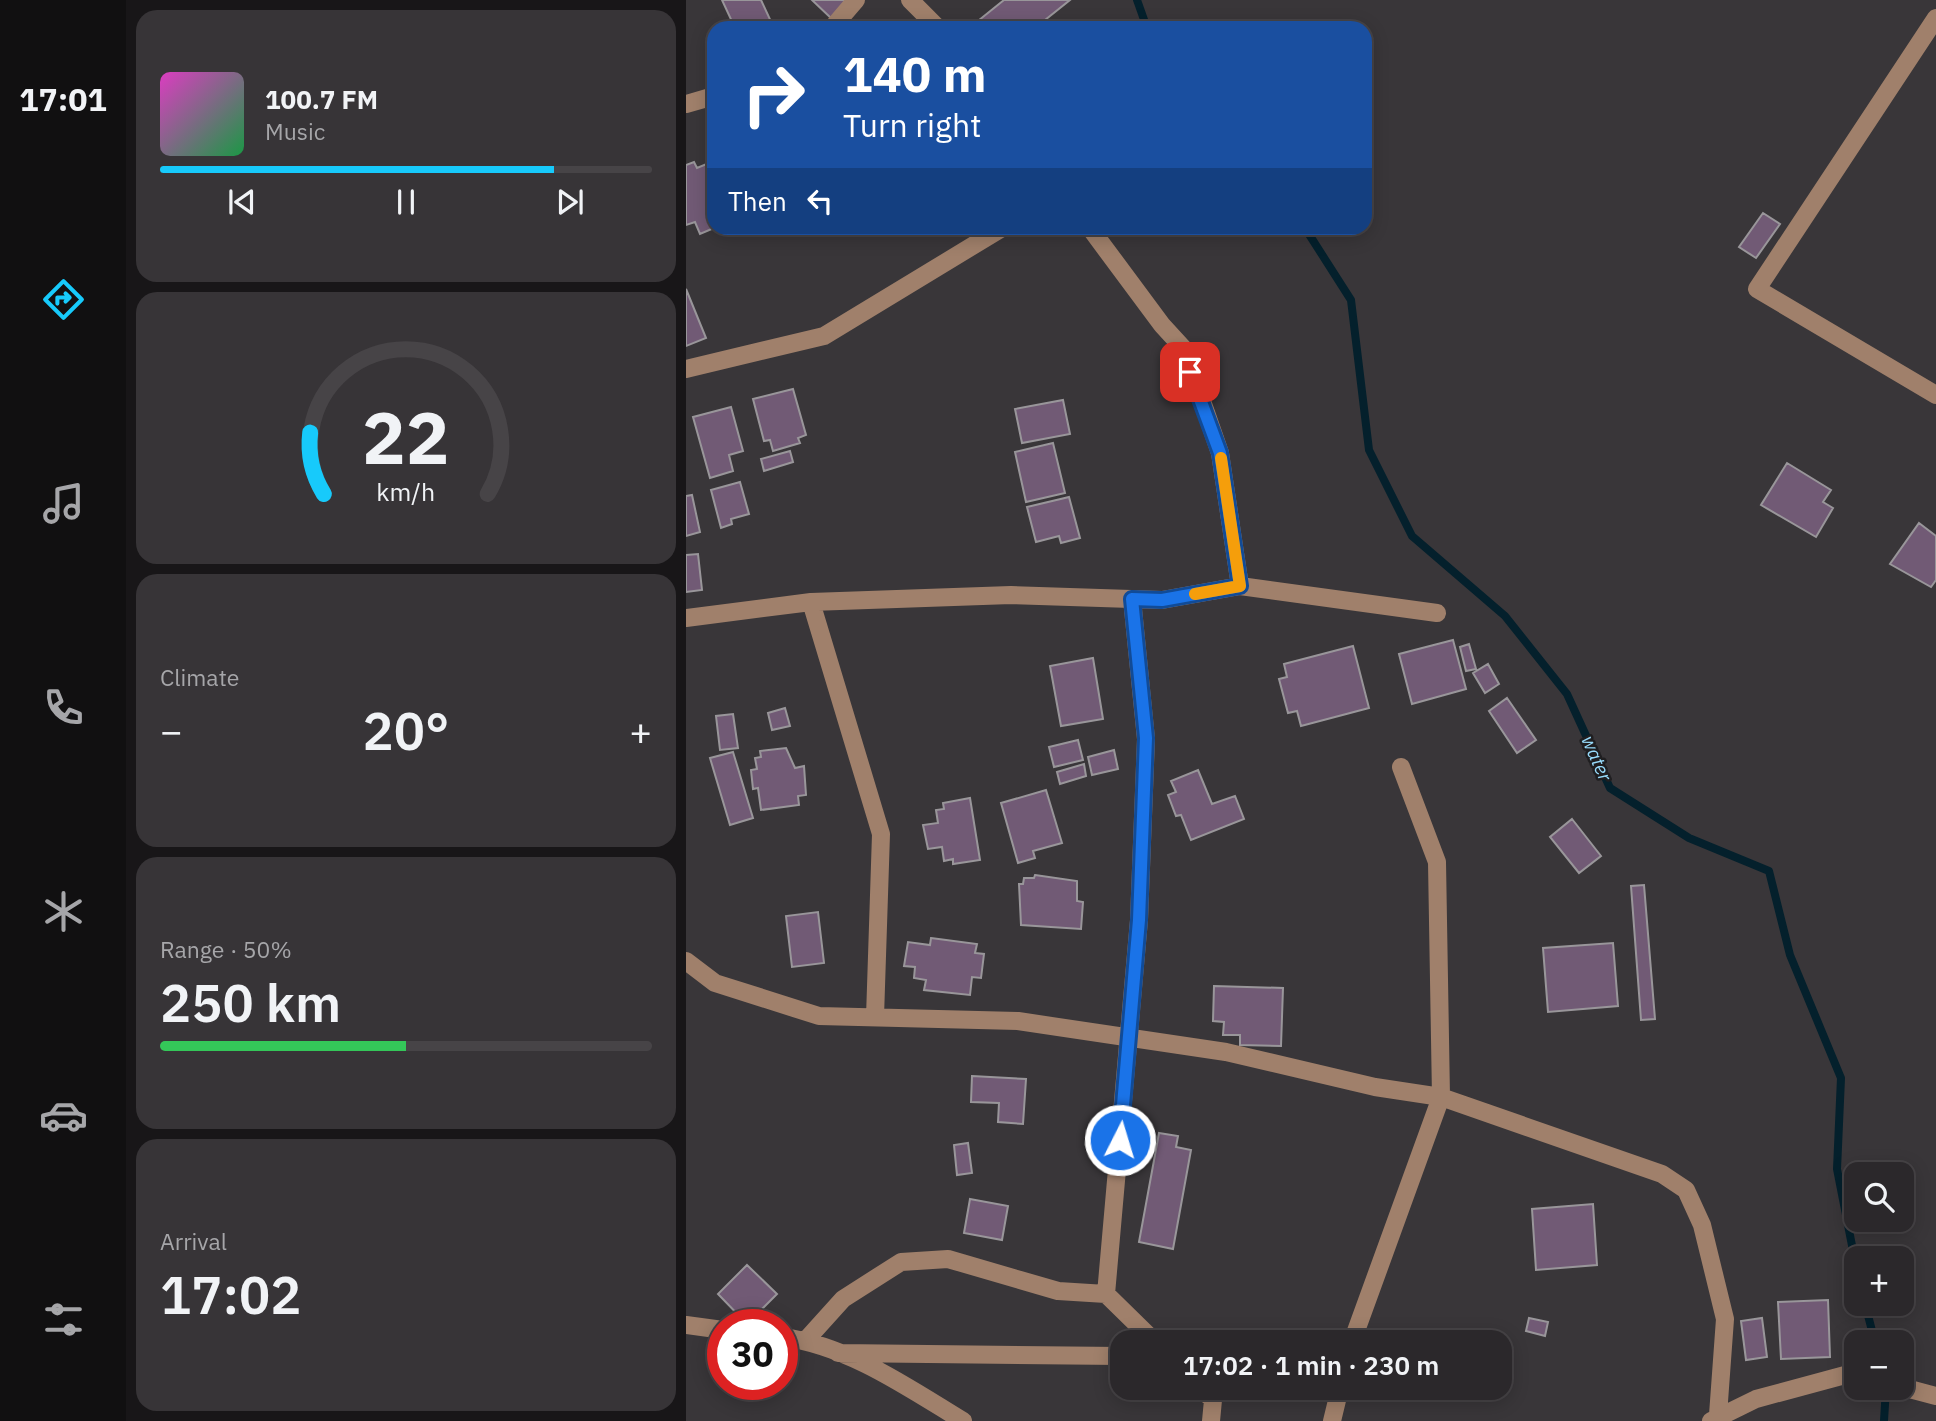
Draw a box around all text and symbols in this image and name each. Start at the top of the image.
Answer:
text: 140 m [843,42,987,105]
icon: right [728,49,819,140]
text: 17:01 [19,78,107,120]
text: 100.7 FM [265,82,378,116]
text: Turn right [843,104,981,146]
text: Music [265,116,325,146]
icon: left [801,182,839,220]
icon: previous [223,183,261,221]
icon: pause [387,183,425,221]
icon: next [551,183,589,221]
text: Then [728,184,787,218]
icon: directions [39,275,88,324]
pin [1160,342,1220,402]
icon: arrive [1171,353,1209,391]
text: 22 [362,390,450,485]
text: km/h [377,475,435,508]
icon: music [39,479,88,528]
text: Climate [160,662,239,692]
icon: phone [39,683,88,732]
text: 20° [363,697,449,764]
text: − [160,706,183,755]
text: + [629,706,652,755]
water label: water [1576,731,1618,786]
icon: climate [39,887,88,936]
text: Range · 50% [160,934,292,964]
text: 250 km [160,969,341,1036]
icon: car [39,1091,88,1140]
position arrow [1083,1103,1157,1177]
map controls [1844,1162,1914,1400]
button: search [1844,1162,1914,1232]
text: Arrival [160,1226,227,1256]
button: + [1844,1246,1914,1316]
text: 17:02 [160,1261,301,1328]
icon: filters [39,1295,88,1344]
speed limit sign: 30 [707,1309,798,1400]
button: − [1844,1330,1914,1400]
text: 17:02 · 1 min · 230 m [1183,1348,1439,1382]

